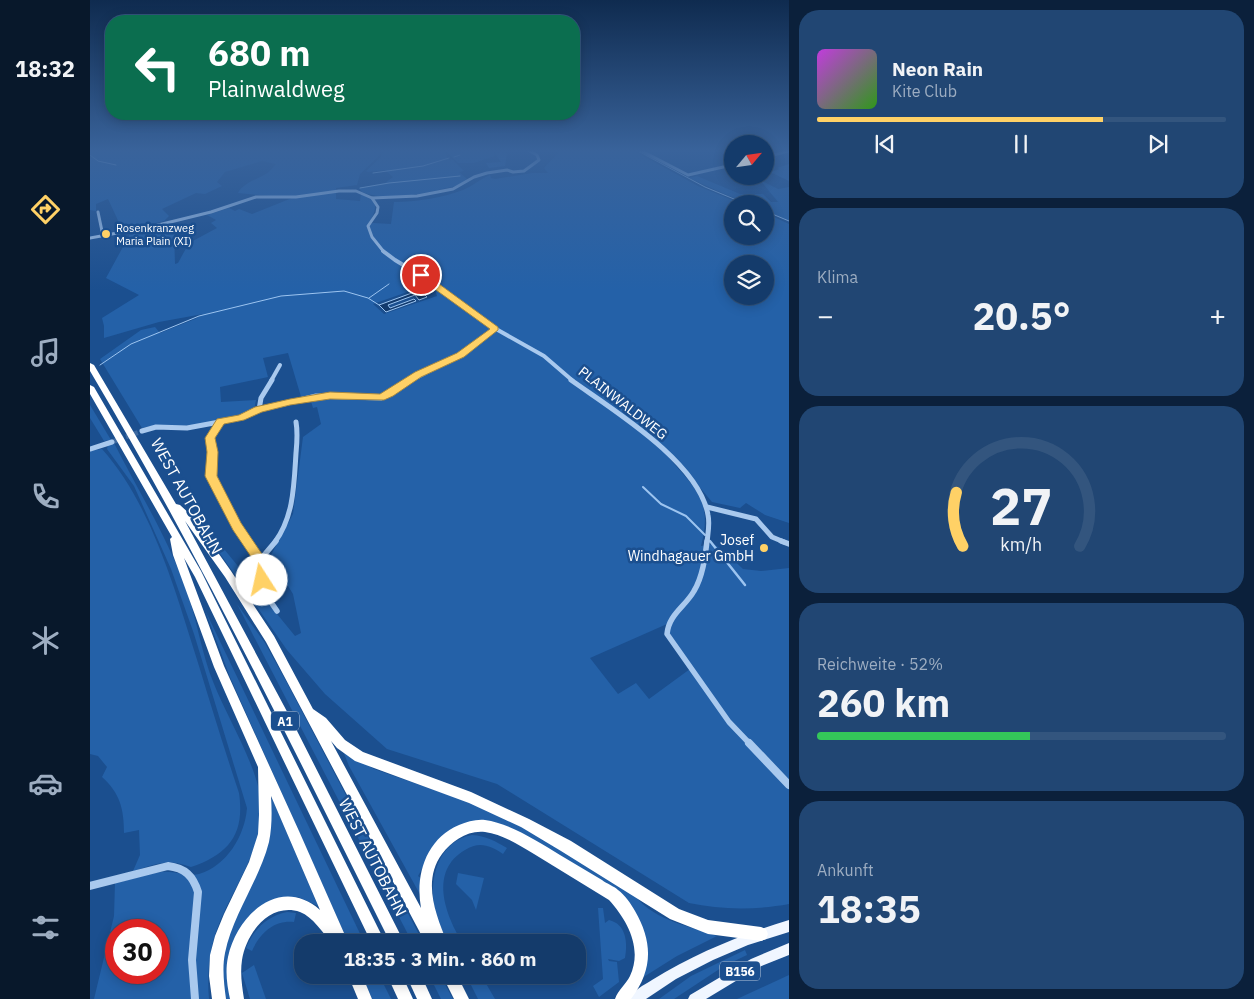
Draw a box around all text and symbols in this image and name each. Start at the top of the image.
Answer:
text: 680 m [208,30,311,76]
icon: left [125,35,190,100]
text: 18:32 [15,54,75,83]
text: Neon Rain [892,57,983,81]
text: Plainwaldweg [208,74,345,103]
text: Kite Club [892,81,957,101]
icon: previous [871,130,899,158]
icon: pause [1007,130,1035,158]
icon: next [1144,130,1172,158]
north arrow [724,135,774,185]
map controls [724,135,774,305]
icon: directions [28,192,63,227]
button: search [724,195,774,245]
place label: Rosenkranzweg Maria Plain (XI) [116,221,194,248]
marker: Rosenkranzweg Maria Plain (XI) [100,228,112,240]
pin [400,254,442,296]
button: layers [724,255,774,305]
icon: arrive [407,261,435,289]
text: Klima [817,267,858,287]
text: 20.5° [972,291,1071,340]
text: − [817,297,834,334]
text: + [1209,297,1226,334]
icon: music [28,335,63,370]
street label: PLAINWALDWEG [575,363,671,443]
street label: WEST AUTOBAHN [147,434,227,558]
text: 27 [990,472,1053,539]
icon: phone [28,479,63,514]
place label: Josef Windhagauer GmbH [628,531,754,565]
text: km/h [1001,533,1043,556]
marker: Josef Windhagauer GmbH [758,542,770,554]
position arrow [235,553,287,605]
icon: climate [28,623,63,658]
text: Reichweite · 52% [817,654,943,674]
text: 260 km [817,678,950,727]
road number: A1 [271,711,299,730]
icon: car [28,766,63,801]
street label: WEST AUTOBAHN [335,795,411,919]
text: Ankunft [817,860,874,880]
text: 18:35 [817,884,921,933]
icon: filters [28,910,63,945]
speed limit sign: 30 [105,919,170,984]
text: 18:35 · 3 Min. · 860 m [343,947,537,971]
road number: B156 [720,961,760,980]

